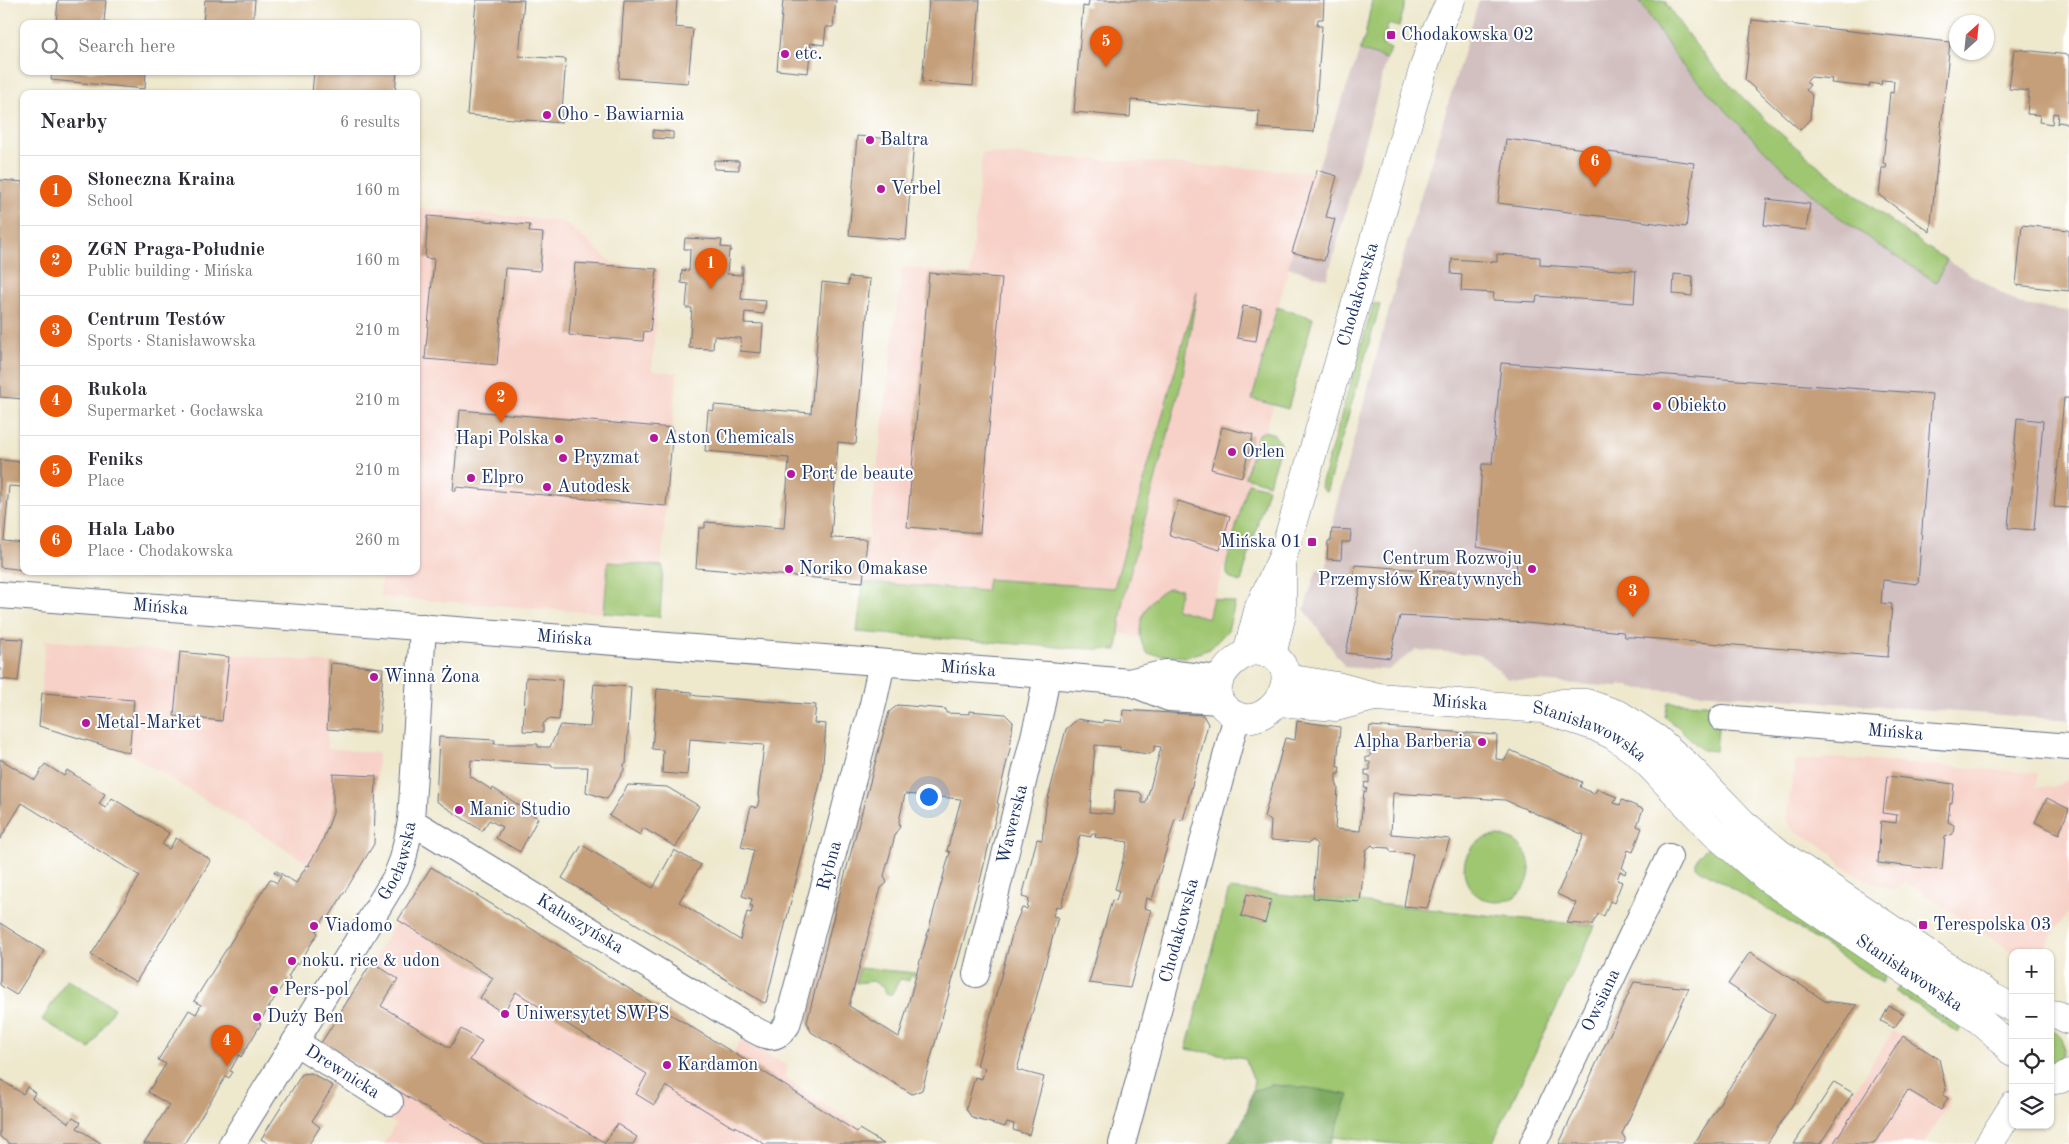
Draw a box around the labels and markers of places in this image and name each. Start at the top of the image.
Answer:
pin: 5 [1090,26,1122,67]
place label: Chodakowska 02 [1401,26,1534,44]
marker: Chodakowska 02 [1385,29,1397,41]
place label: etc. [795,45,822,63]
marker: etc. [779,48,791,60]
place label: Oho - Bawiarnia [557,106,685,124]
marker: Oho - Bawiarnia [541,109,553,121]
place label: Baltra [880,131,929,149]
marker: Baltra [864,134,876,146]
pin: 6 [1579,146,1611,187]
place label: Verbel [891,180,941,198]
marker: Verbel [875,183,887,195]
pin: 1 [695,248,727,289]
pin: 2 [485,382,517,423]
place label: Obiekto [1667,397,1727,415]
marker: Obiekto [1651,400,1663,412]
place label: Aston Chemicals [664,429,794,447]
place label: Hapi Polska [456,430,549,448]
marker: Aston Chemicals [648,432,660,444]
marker: Hapi Polska [553,433,565,445]
place label: Orlen [1242,443,1285,461]
marker: Orlen [1226,446,1238,458]
place label: Pryzmat [573,449,640,467]
marker: Pryzmat [557,452,569,464]
place label: Port de beaute [801,465,913,483]
marker: Port de beaute [785,468,797,480]
place label: Elpro [481,469,524,487]
marker: Elpro [465,472,477,484]
place label: Autodesk [557,478,630,496]
marker: Autodesk [541,481,553,493]
place label: Mińska 01 [1220,533,1302,551]
marker: Mińska 01 [1306,536,1318,548]
place label: Centrum Rozwoju Przemysłów Kreatywnych [1318,550,1522,589]
place label: Noriko Omakase [799,560,927,578]
marker: Noriko Omakase [783,563,795,575]
marker: Centrum Rozwoju Przemysłów Kreatywnych [1526,563,1538,575]
pin: 3 [1617,576,1649,617]
place label: Winna Żona [384,665,480,686]
marker: Winna Żona [368,671,380,683]
place label: Metal-Market [96,714,201,732]
marker: Metal-Market [80,717,92,729]
place label: Alpha Barberia [1353,733,1472,751]
marker: Alpha Barberia [1476,736,1488,748]
place label: Manic Studio [469,801,571,819]
marker: Manic Studio [453,804,465,816]
place label: Terespolska 03 [1933,916,2051,934]
place label: Viadomo [324,917,392,935]
marker: Terespolska 03 [1917,919,1929,931]
marker: Viadomo [308,920,320,932]
place label: noku. rice & udon [302,952,440,970]
marker: noku. rice & udon [286,955,298,967]
place label: Pers-pol [284,981,349,999]
marker: Pers-pol [268,984,280,996]
place label: Uniwersytet SWPS [515,1005,669,1023]
place label: Duży Ben [267,1008,344,1026]
marker: Uniwersytet SWPS [499,1008,511,1020]
marker: Duży Ben [251,1011,263,1023]
pin: 4 [211,1025,243,1066]
place label: Kardamon [677,1056,758,1074]
marker: Kardamon [661,1059,673,1071]

